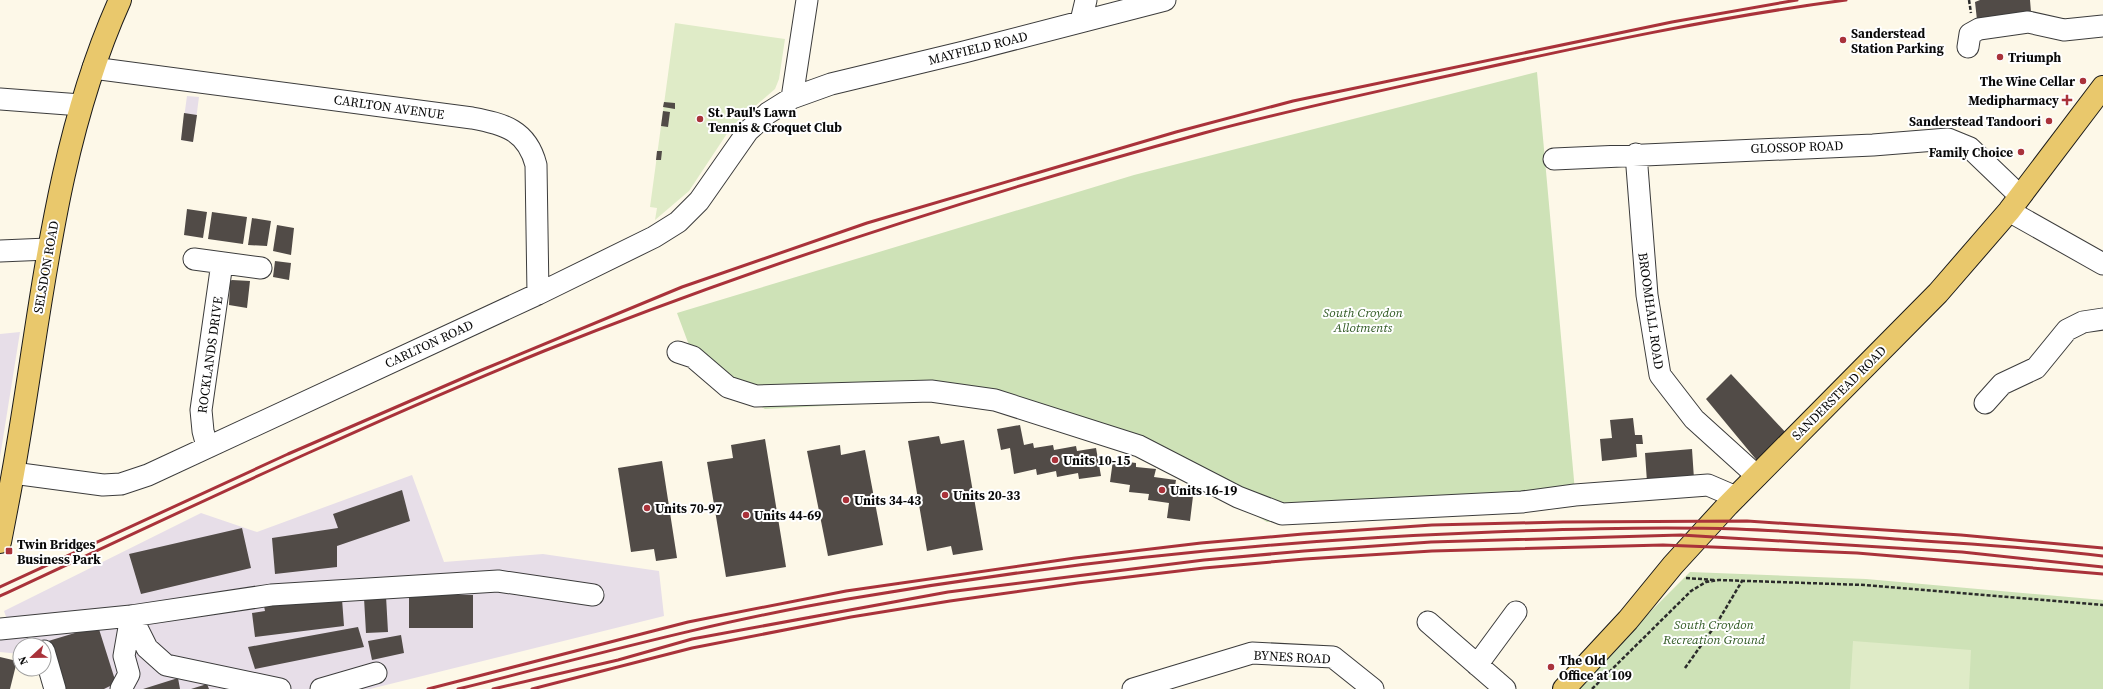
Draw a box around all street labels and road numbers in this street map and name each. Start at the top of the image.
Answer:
street label: MAYFIELD ROAD [927,27,1029,69]
street label: CARLTON AVENUE [333,91,445,123]
street label: GLOSSOP ROAD [1750,137,1844,157]
street label: SELSDON ROAD [29,219,63,315]
street label: BROOMHALL ROAD [1634,252,1668,370]
street label: ROCKLANDS DRIVE [193,295,227,414]
street label: CARLTON ROAD [382,316,476,372]
street label: SANDERSTEAD ROAD [1788,342,1890,444]
street label: BYNES ROAD [1253,646,1331,668]

